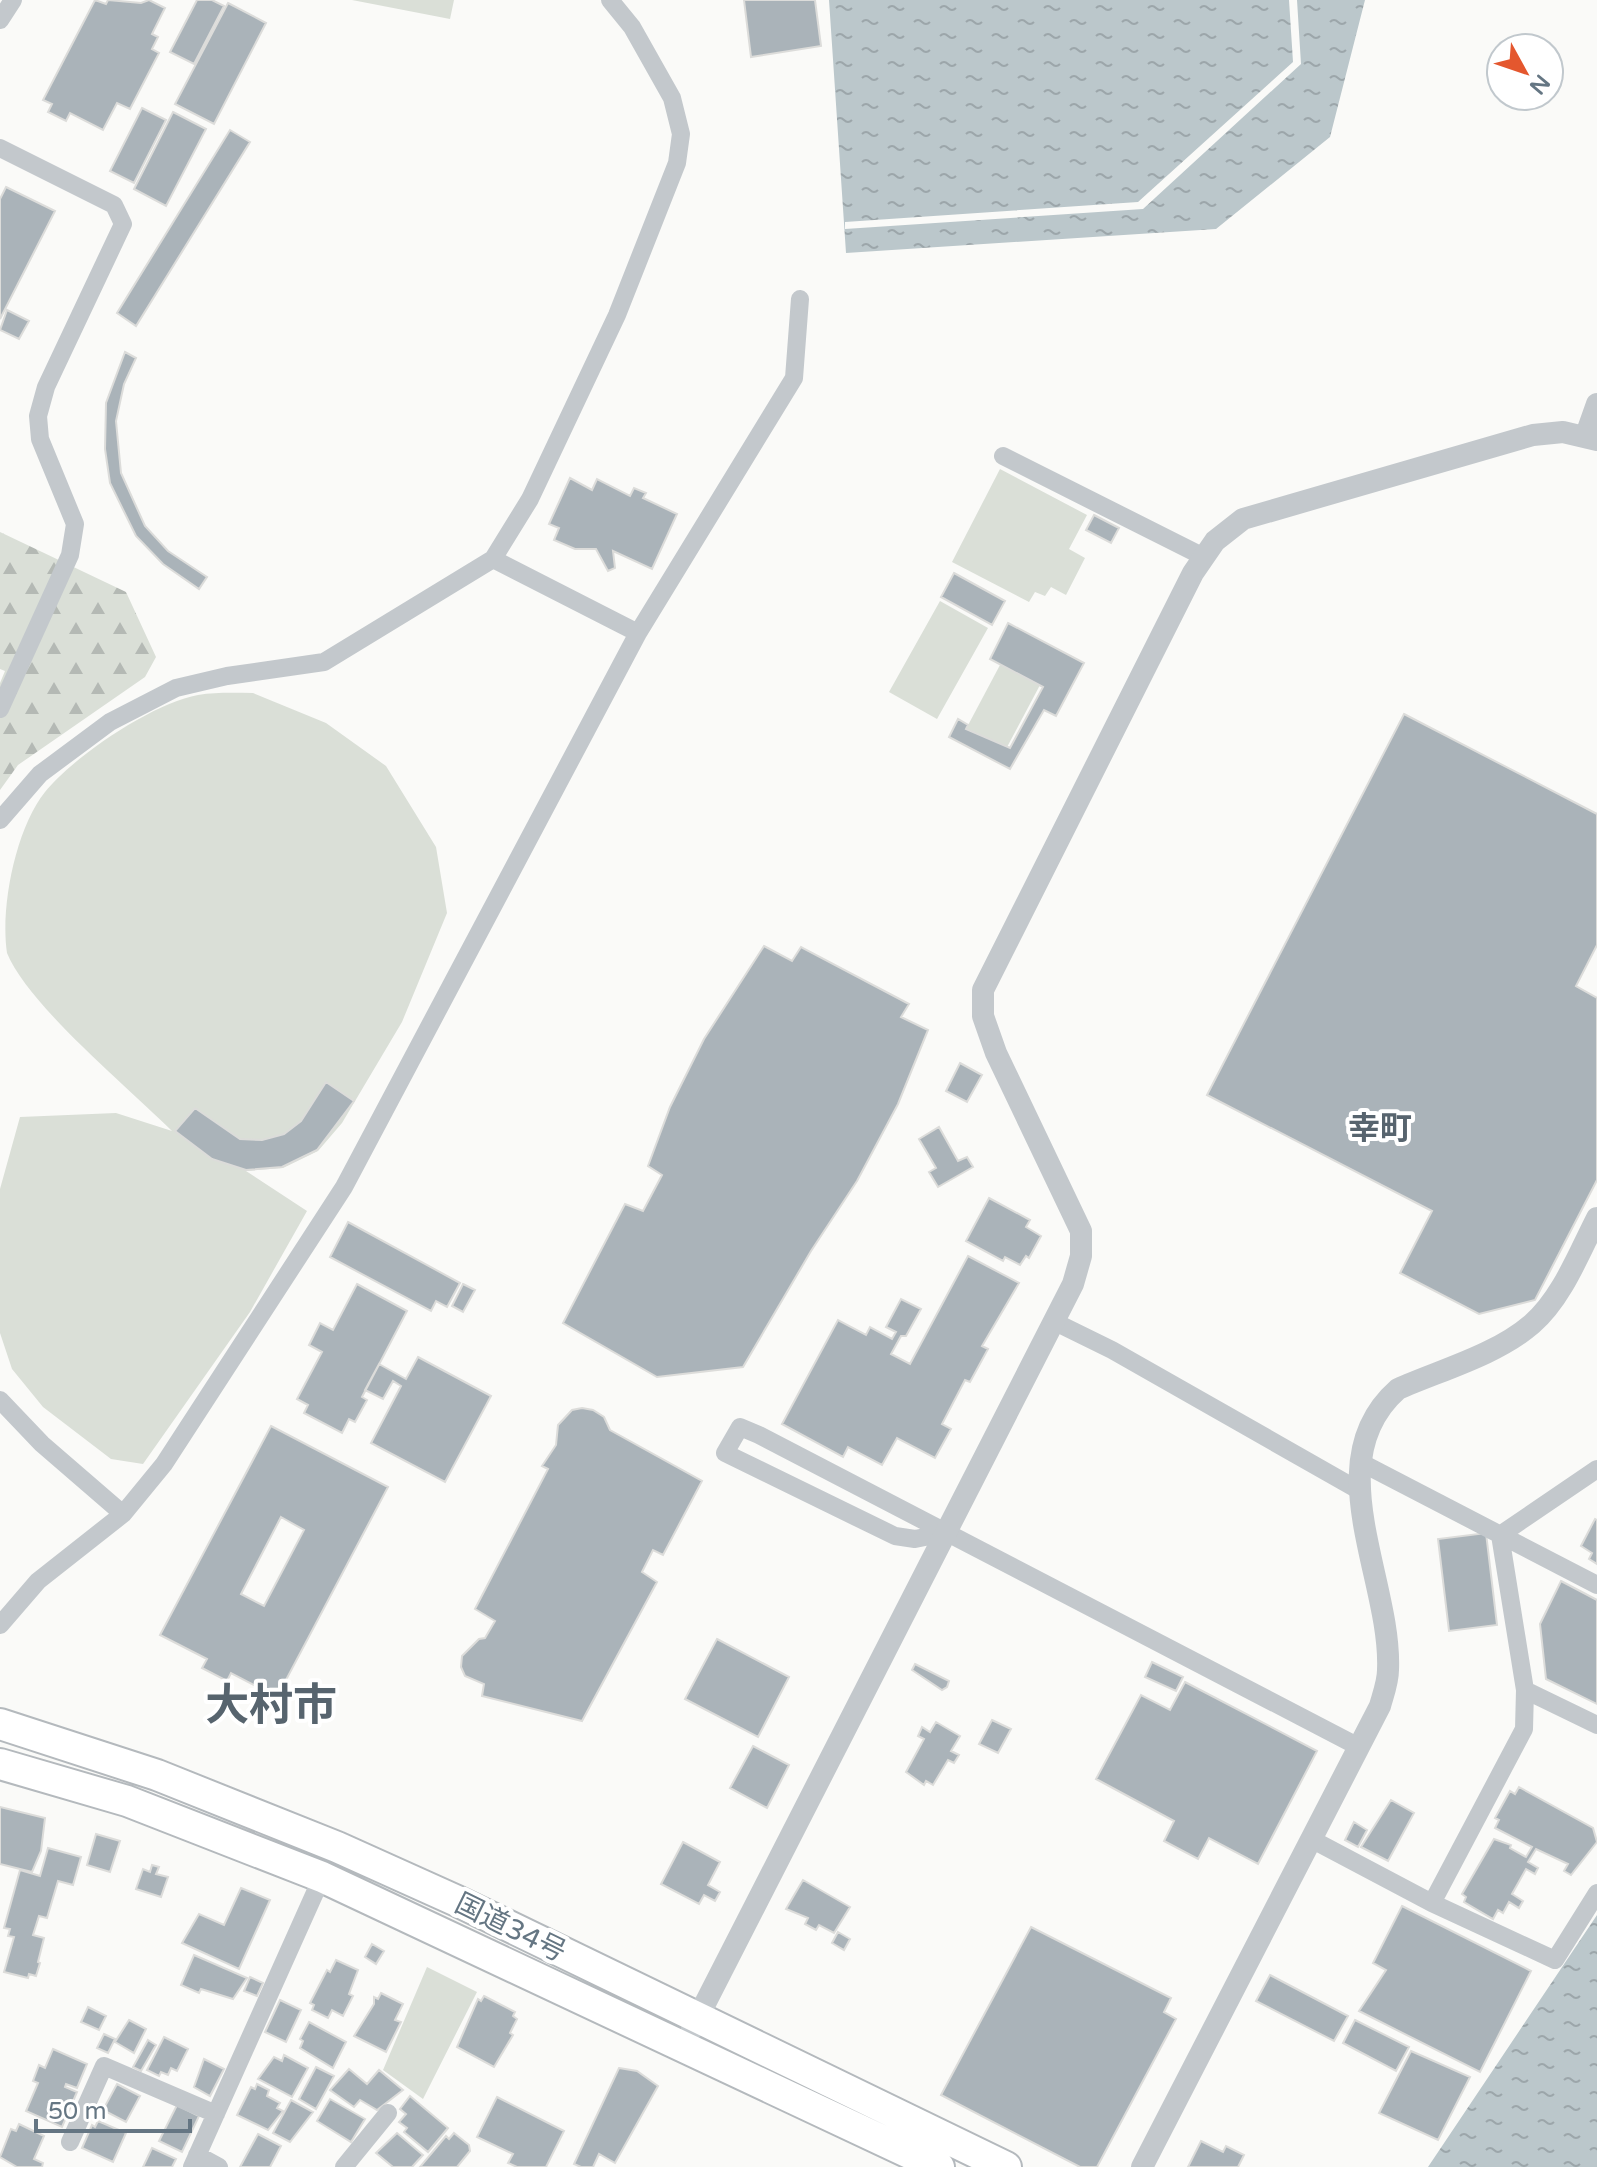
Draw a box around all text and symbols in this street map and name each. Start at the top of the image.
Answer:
north arrow [1485,32,1565,112]
text: N [1524,69,1555,99]
district label: 幸町 [1348,1110,1412,1148]
district label: 大村市 [205,1680,337,1733]
street label: 国道34号 [450,1886,572,1969]
scale bar [36,2083,190,2133]
text: 50 m [48,2097,106,2126]

